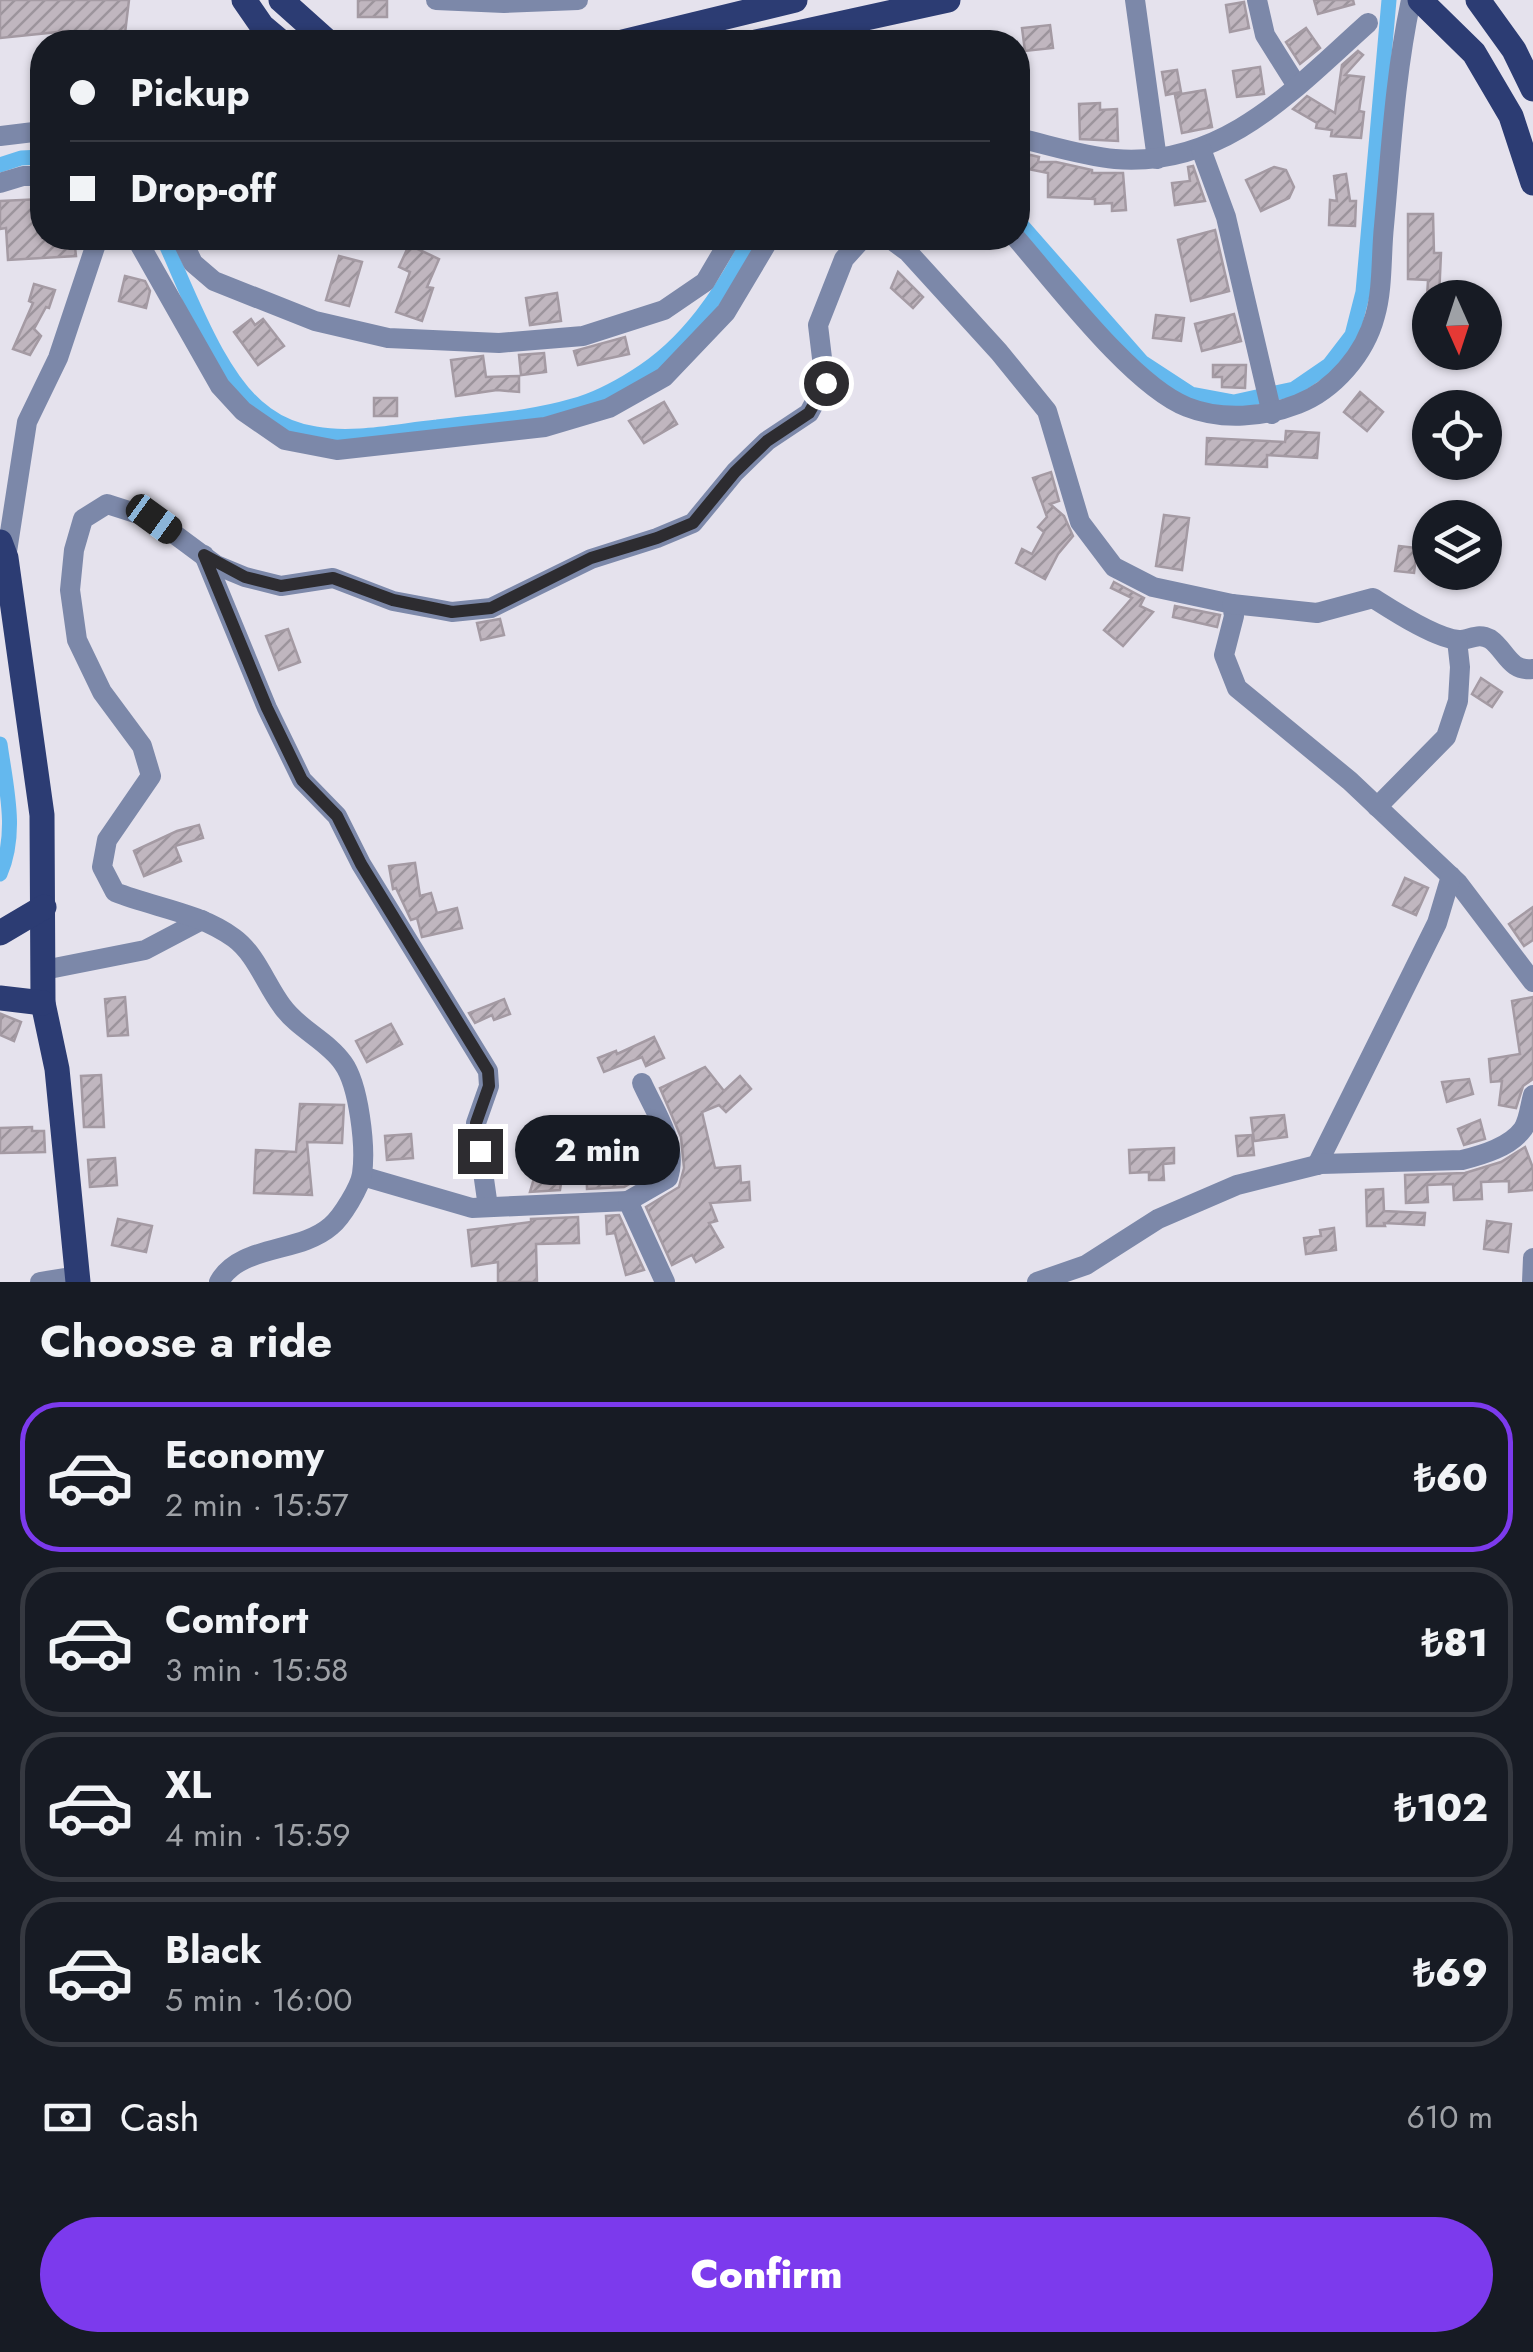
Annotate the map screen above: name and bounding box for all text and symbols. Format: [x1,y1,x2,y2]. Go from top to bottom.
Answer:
text: Pickup [130,65,250,120]
text: Drop-off [130,161,276,216]
north arrow [1412,280,1502,370]
map controls [1412,280,1502,590]
route start [804,361,849,406]
button: locate [1412,390,1502,480]
car [121,489,187,549]
button: layers [1412,500,1502,590]
callout: 2 min [515,1116,680,1186]
text: 2 min [555,1127,640,1173]
route end [458,1129,503,1174]
text: Choose a ride [40,1309,332,1374]
text: Economy [165,1427,324,1482]
icon: car [45,1432,135,1522]
text: ₺60 [1414,1450,1488,1505]
text: 2 min · 15:57 [165,1482,349,1528]
text: Comfort [165,1592,308,1647]
icon: car [45,1597,135,1687]
text: ₺81 [1421,1615,1488,1670]
text: 3 min · 15:58 [165,1647,349,1693]
text: XL [165,1757,211,1812]
icon: car [45,1762,135,1852]
text: ₺102 [1394,1780,1488,1835]
text: 4 min · 15:59 [165,1812,351,1858]
text: Black [165,1922,262,1977]
icon: car [45,1927,135,2017]
text: ₺69 [1413,1945,1488,2000]
text: 5 min · 16:00 [165,1977,352,2023]
icon: cash [40,2090,95,2145]
text: Cash [120,2090,200,2145]
text: 610 m [1406,2094,1493,2140]
button: Confirm [40,2217,1493,2332]

